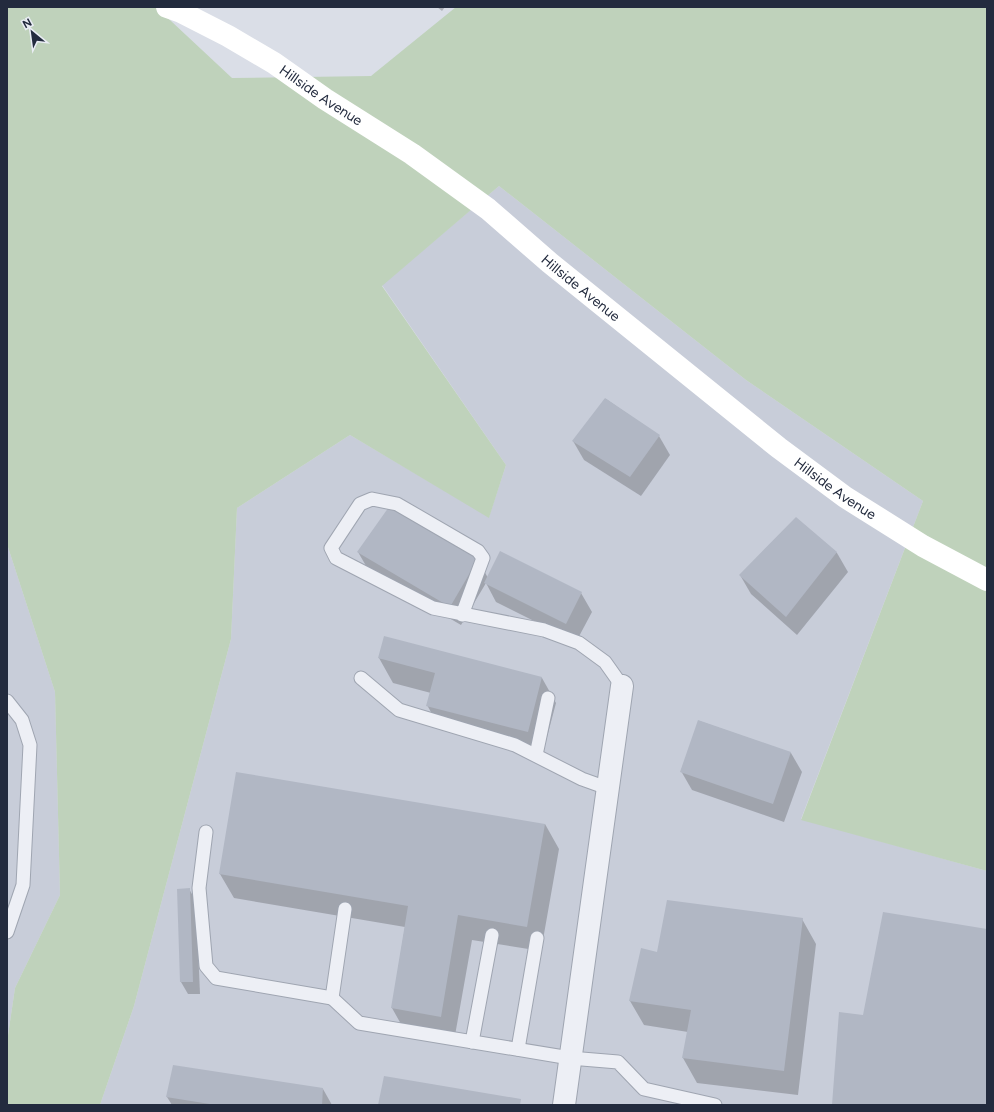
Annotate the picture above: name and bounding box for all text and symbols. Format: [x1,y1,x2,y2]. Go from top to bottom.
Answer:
north arrow [12,12,52,52]
text: N [21,16,34,31]
street label: Hillside Avenue [276,61,366,129]
street label: Hillside Avenue [538,251,624,325]
street label: Hillside Avenue [791,454,880,523]

